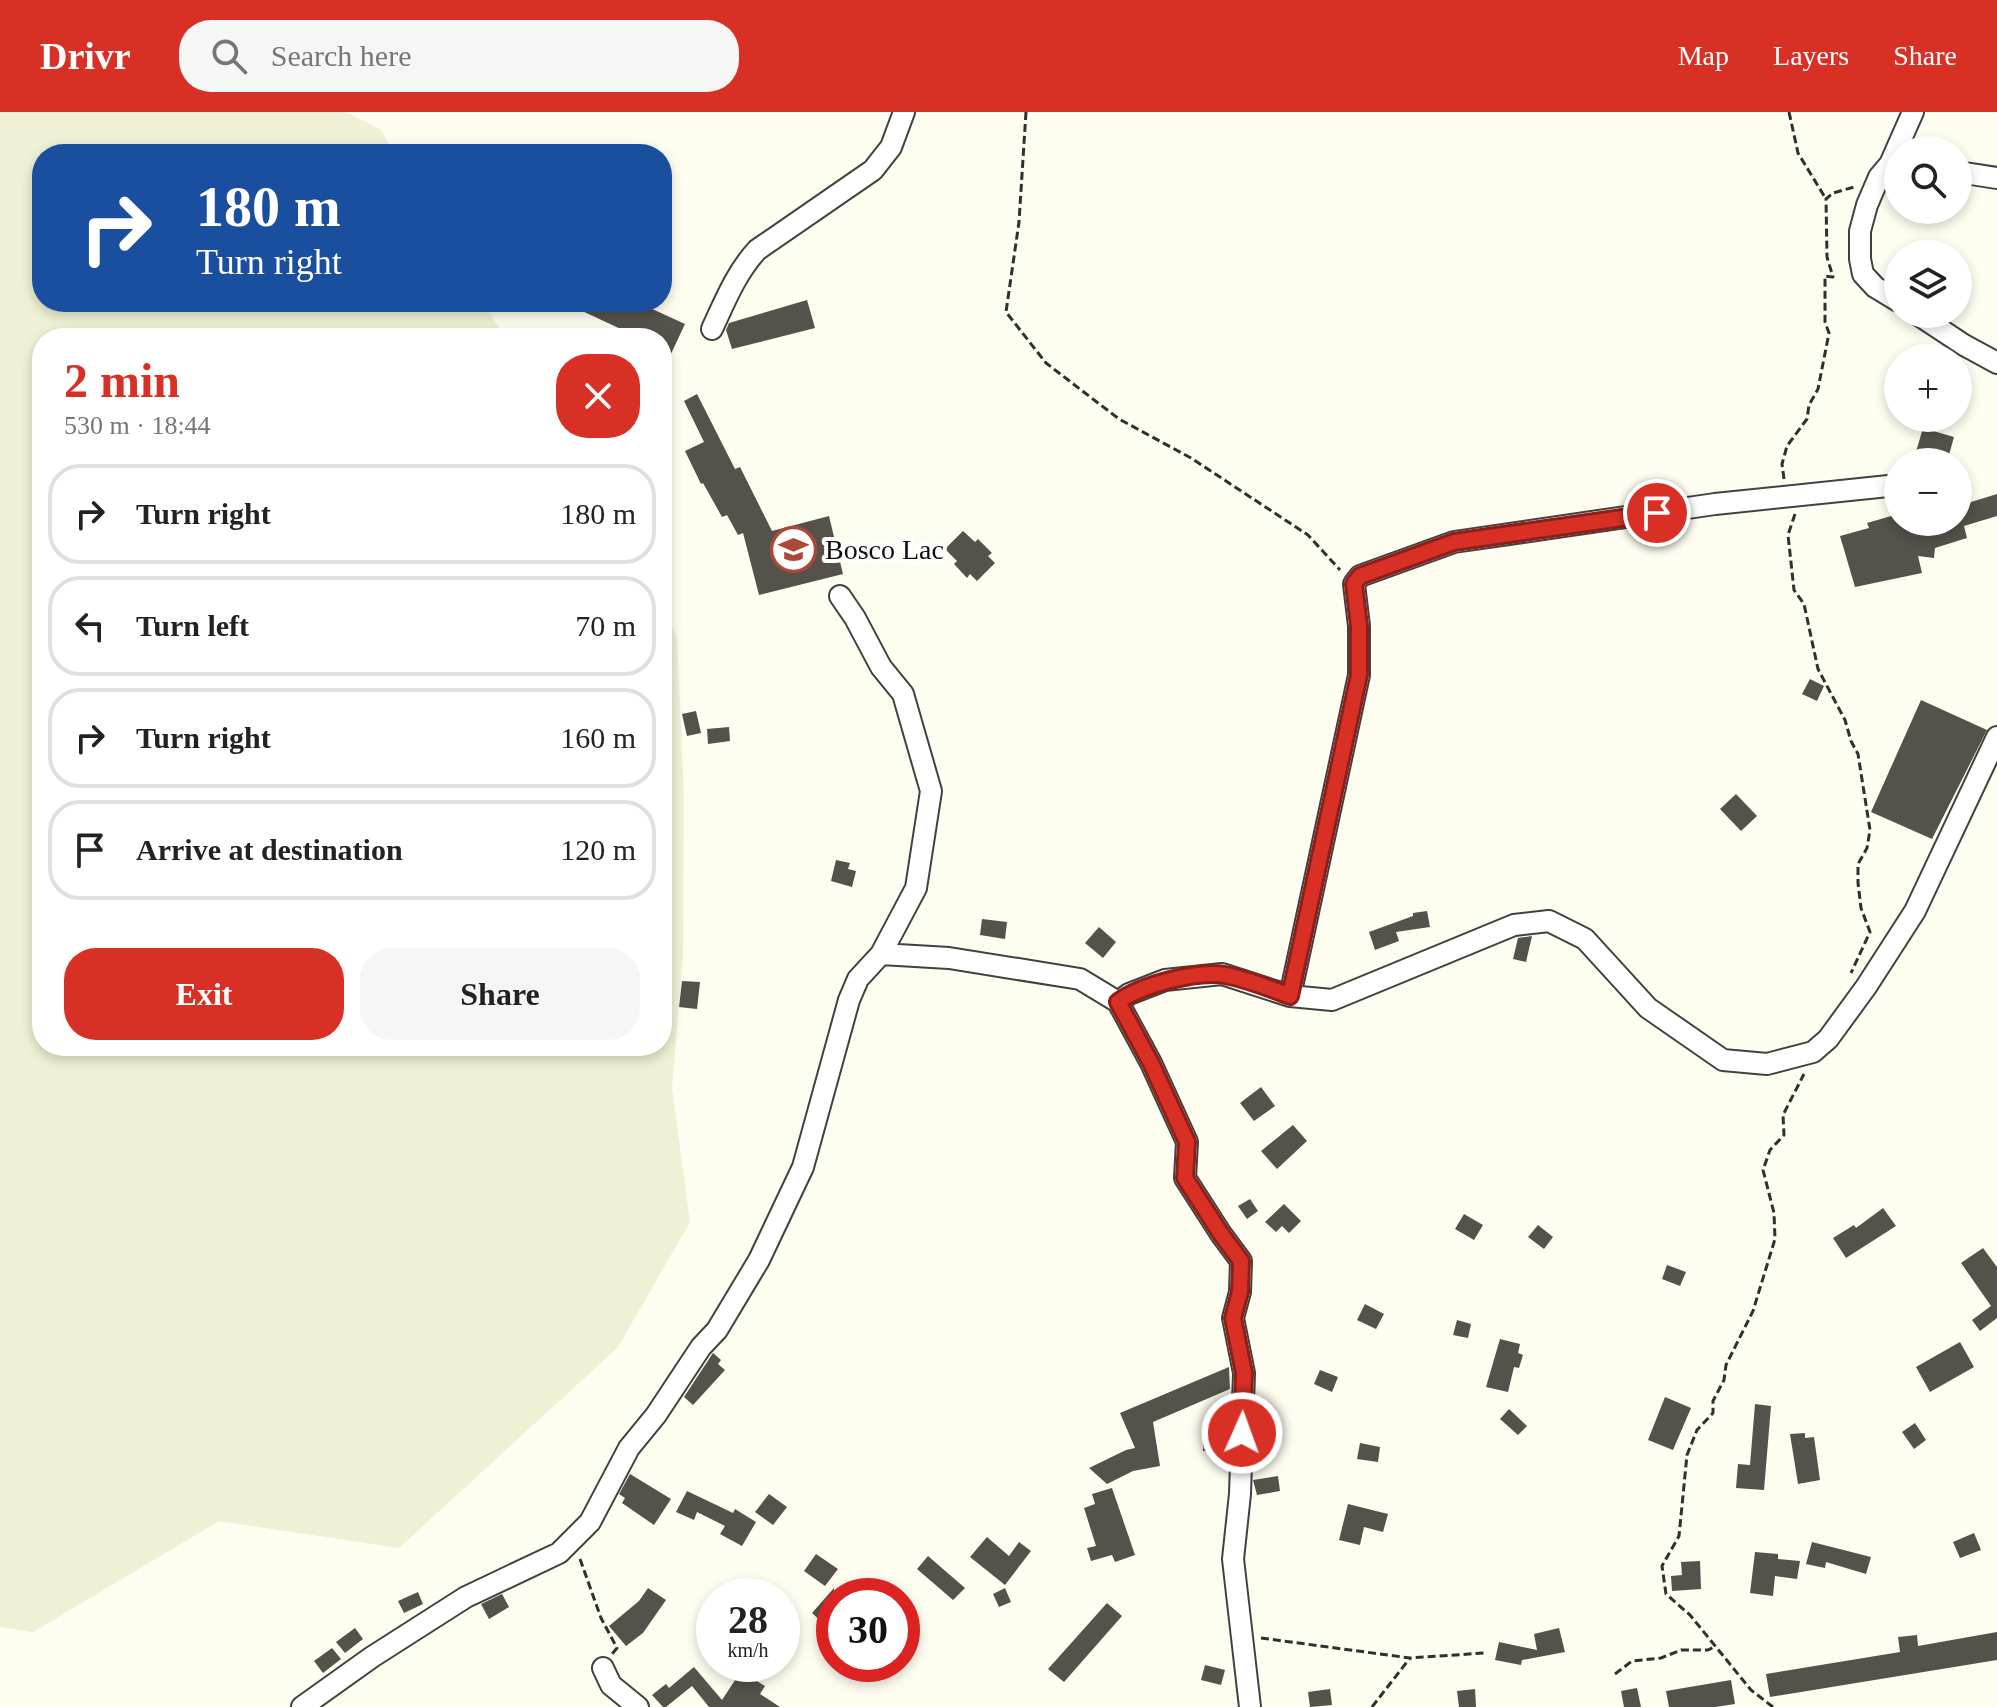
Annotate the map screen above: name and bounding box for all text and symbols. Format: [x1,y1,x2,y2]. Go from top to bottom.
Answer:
search box [179,20,739,92]
icon: search [207,34,251,78]
text: Drivr [40,35,131,77]
text: Search here [271,39,411,72]
text: Map [1678,40,1729,71]
text: Layers [1773,40,1849,71]
text: Share [1893,40,1957,71]
map controls [1884,136,1972,536]
button: search [1884,136,1972,224]
icon: right [64,176,168,280]
text: 180 m [196,176,341,238]
button: layers [1884,240,1972,328]
text: Turn right [196,242,342,282]
button: + [1884,344,1972,432]
text: 2 min [64,354,180,407]
button: close [556,354,640,438]
text: 530 m · 18:44 [64,411,211,440]
button: − [1884,448,1972,536]
pin [1623,479,1691,547]
icon: arrive [1635,491,1679,535]
icon: right [68,492,112,536]
text: Turn right [136,497,271,530]
text: 180 m [560,497,636,530]
school or university icon: Bosco Lac [770,525,818,573]
place label: Bosco Lac [825,534,944,565]
icon: left [68,604,112,648]
text: Turn left [136,609,249,642]
text: 70 m [575,609,636,642]
icon: right [68,716,112,760]
text: Turn right [136,721,271,754]
text: 160 m [560,721,636,754]
icon: arrive [68,828,112,872]
text: Arrive at destination [136,833,403,866]
text: 120 m [560,833,636,866]
button: Exit [64,948,344,1040]
button: Share [360,948,640,1040]
position arrow [1200,1391,1284,1475]
speed limit sign: 30 [816,1578,920,1682]
text: 28 [728,1597,768,1642]
text: km/h [727,1639,769,1661]

